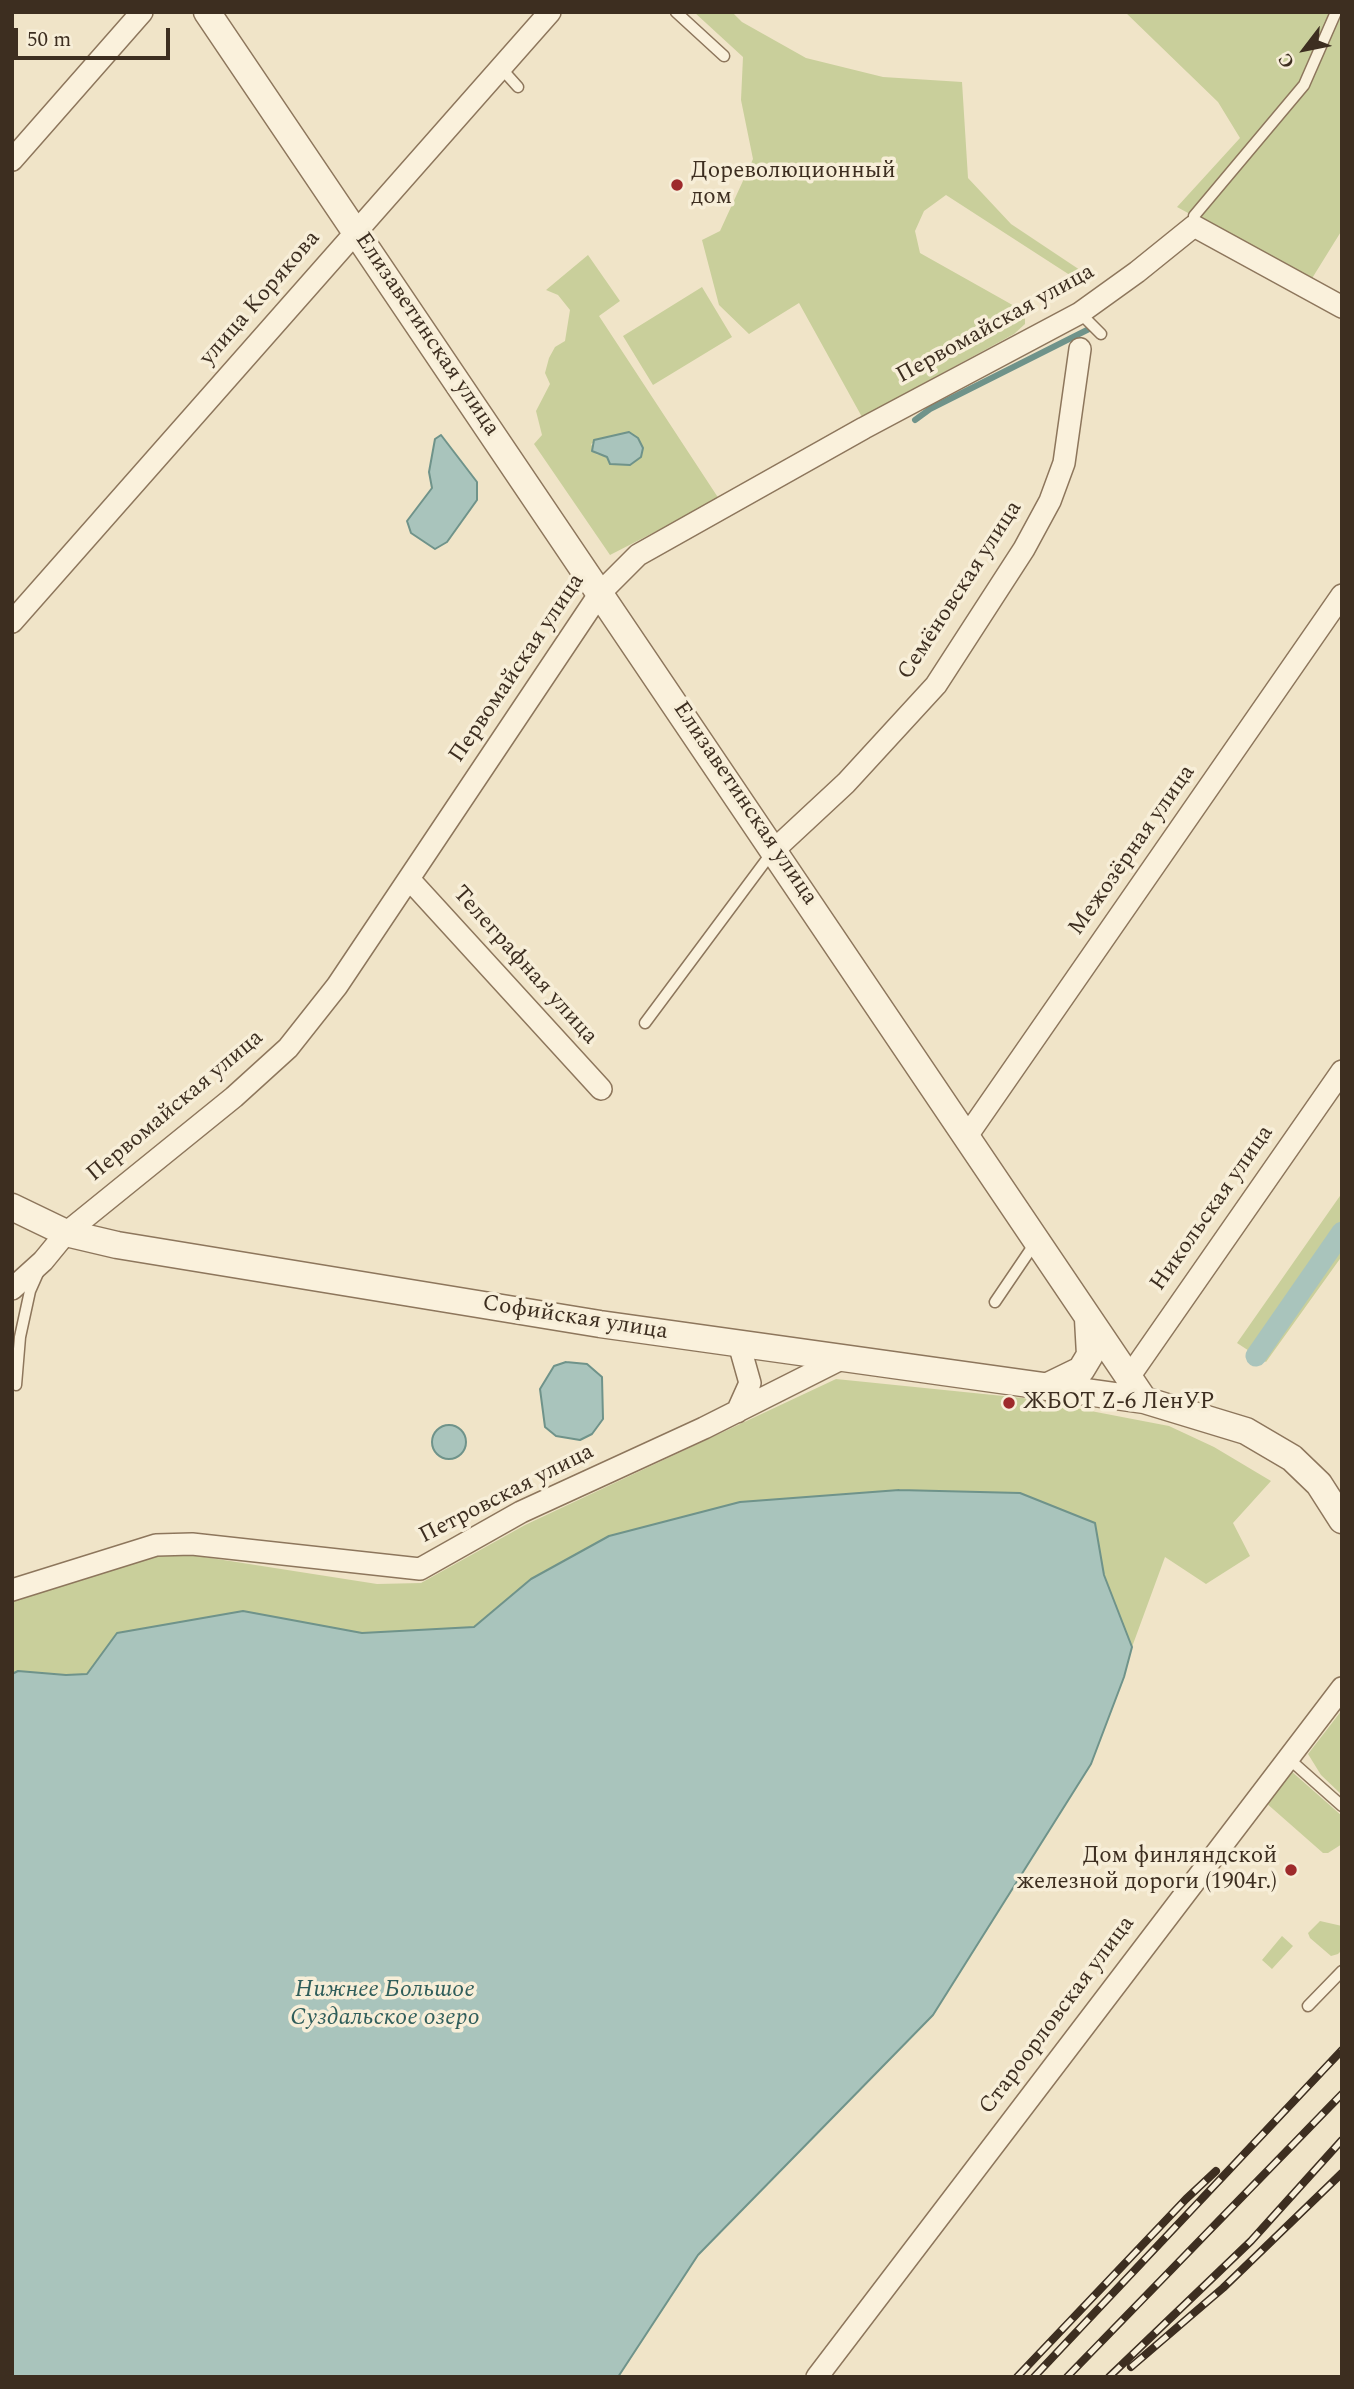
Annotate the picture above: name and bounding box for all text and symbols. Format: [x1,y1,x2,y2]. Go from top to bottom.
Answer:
scale bar [18,14,173,58]
north arrow [1270,14,1340,84]
text: 50 m [27,24,71,56]
text: С [1271,47,1303,74]
place label: Дореволюционный дом [691,158,896,212]
marker: Дореволюционный дом [669,177,685,193]
street label: улица Корякова [195,226,327,372]
street label: Елизаветинская улица [348,228,504,442]
street label: Первомайская улица [892,259,1100,391]
street label: Семёновская улица [893,496,1029,686]
street label: Первомайская улица [444,569,592,769]
street label: Елизаветинская улица [666,697,822,911]
street label: Межозёрная улица [1064,760,1202,942]
street label: Телеграфная улица [445,881,603,1051]
street label: Первомайская улица [82,1025,270,1189]
street label: Никольская улица [1146,1121,1280,1297]
street label: Софийская улица [480,1291,670,1347]
place label: ЖБОТ Z-6 ЛенУР [1023,1389,1214,1417]
marker: ЖБОТ Z-6 ЛенУР [1001,1395,1017,1411]
street label: Петровская улица [415,1439,599,1551]
place label: Дом финляндской железной дороги (1904г.) [1017,1843,1277,1897]
marker: Дом финляндской железной дороги (1904г.) [1283,1862,1299,1878]
street label: Староорловская улица [974,1911,1142,2121]
water label: Нижнее Большое Суздальское озеро [290,1977,480,2033]

